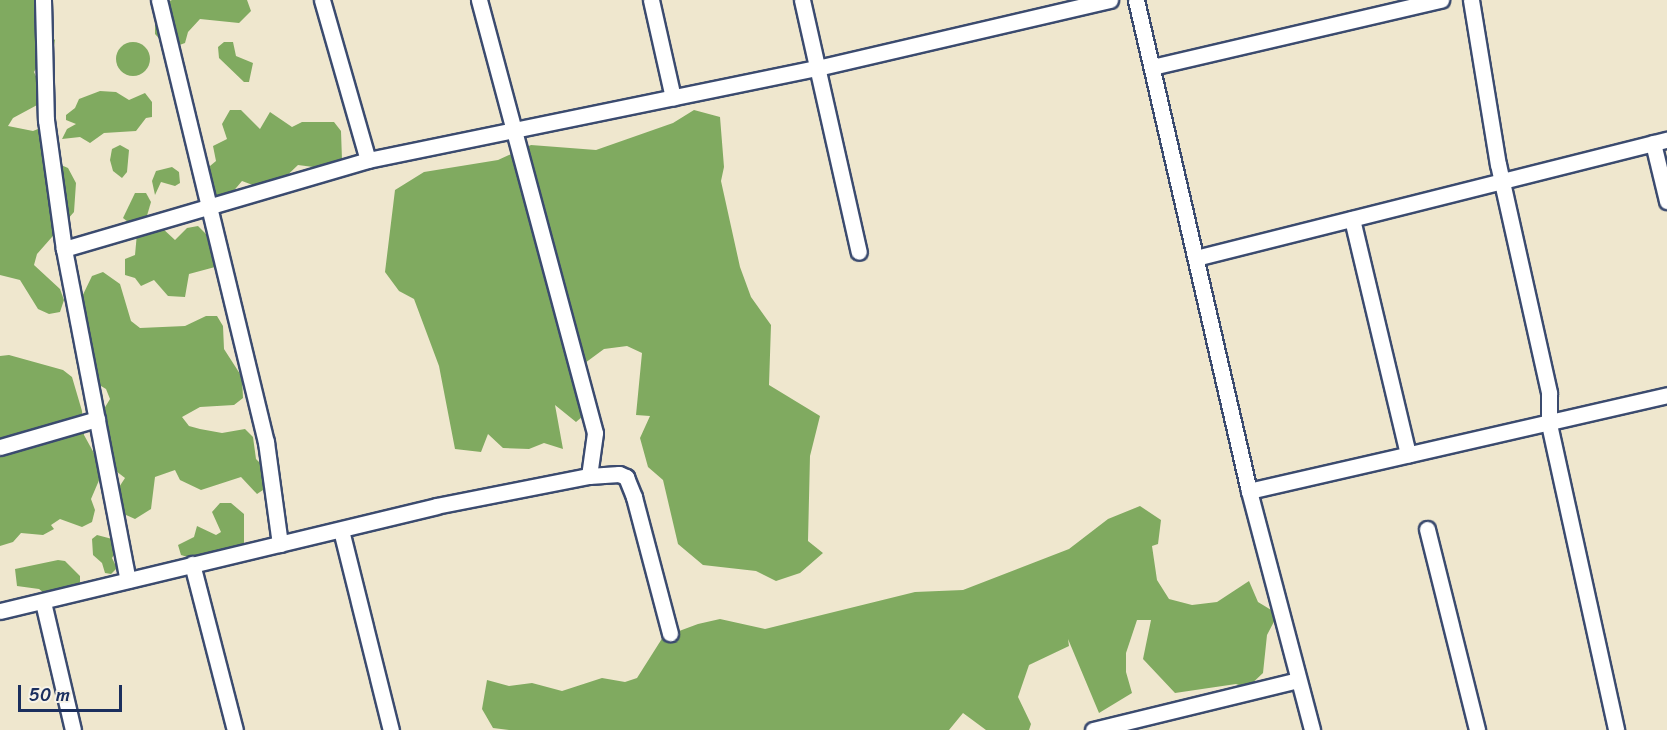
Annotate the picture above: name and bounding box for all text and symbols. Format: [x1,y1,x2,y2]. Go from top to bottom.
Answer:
scale bar [21,673,124,711]
text: 50 m [29,679,70,711]

